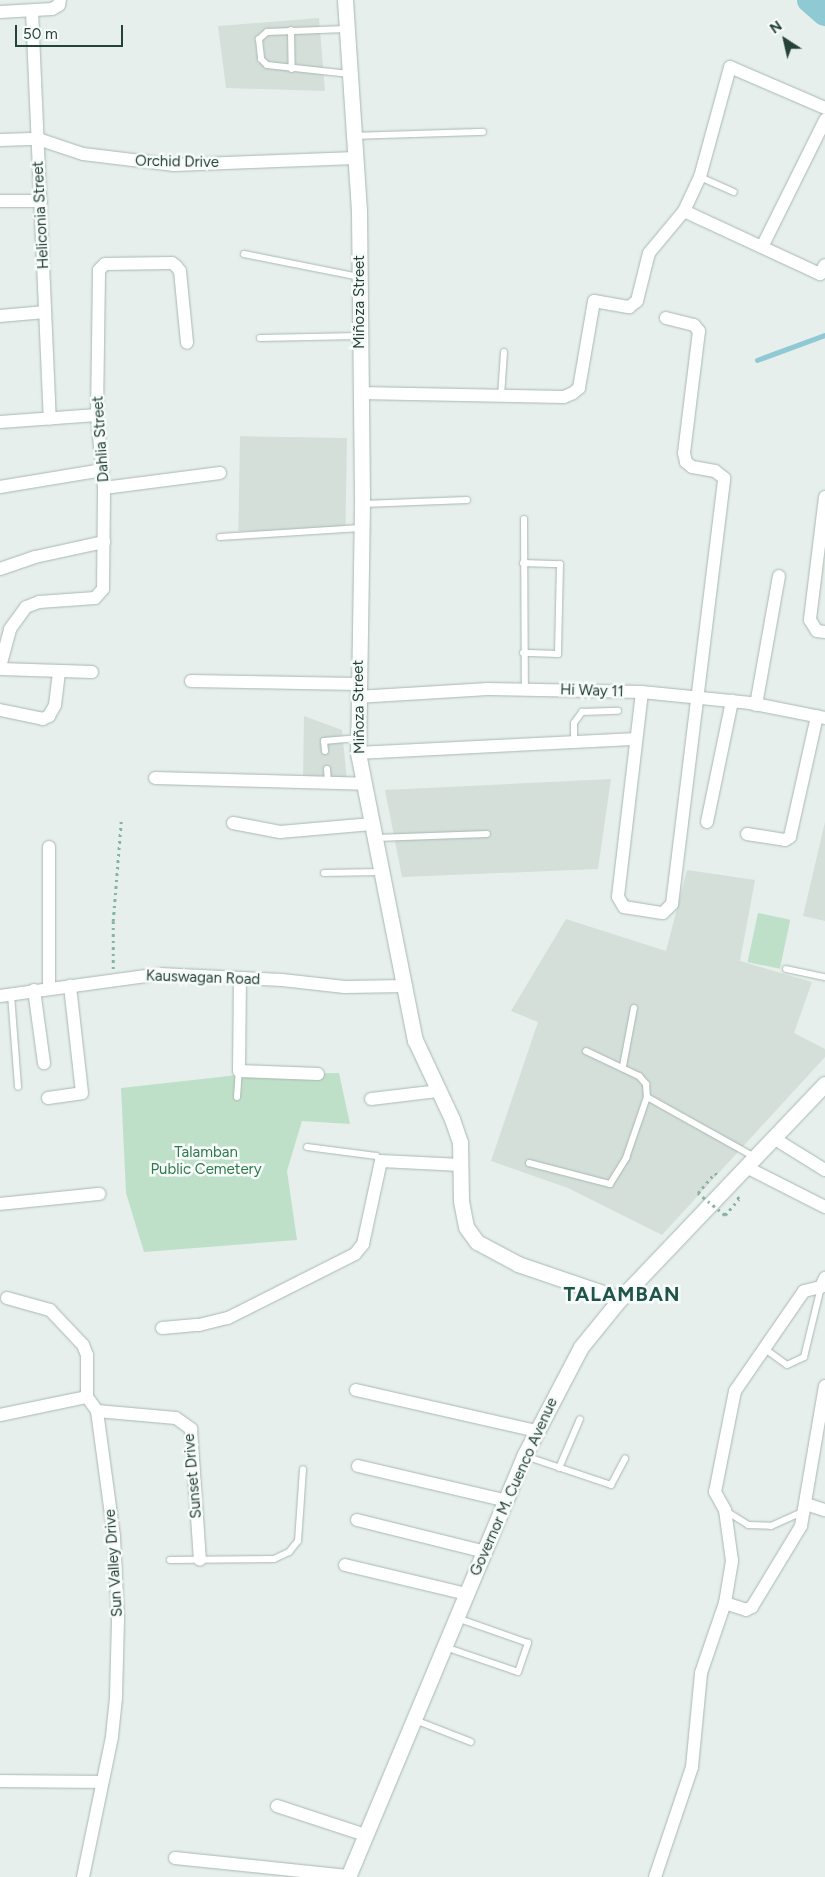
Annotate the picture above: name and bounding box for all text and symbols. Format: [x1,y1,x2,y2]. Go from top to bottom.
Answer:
scale bar [18,15,125,47]
north arrow [760,15,810,65]
text: N [767,17,785,37]
text: 50 m [23,25,58,43]
street label: Orchid Drive [135,152,219,172]
street label: Heliconia Street [29,160,53,270]
street label: Miñoza Street [351,255,369,349]
street label: Dahlia Street [89,395,113,483]
street label: Miñoza Street [349,660,369,754]
street label: Hi Way 11 [560,681,624,701]
street label: Kauswagan Road [146,967,260,989]
park label: Talamban Public Cemetery [150,1143,262,1178]
district label: TALAMBAN [563,1282,681,1306]
street label: Governor M. Cuenco Avenue [467,1395,561,1579]
street label: Sunset Drive [180,1433,206,1519]
street label: Sun Valley Drive [101,1509,127,1617]

